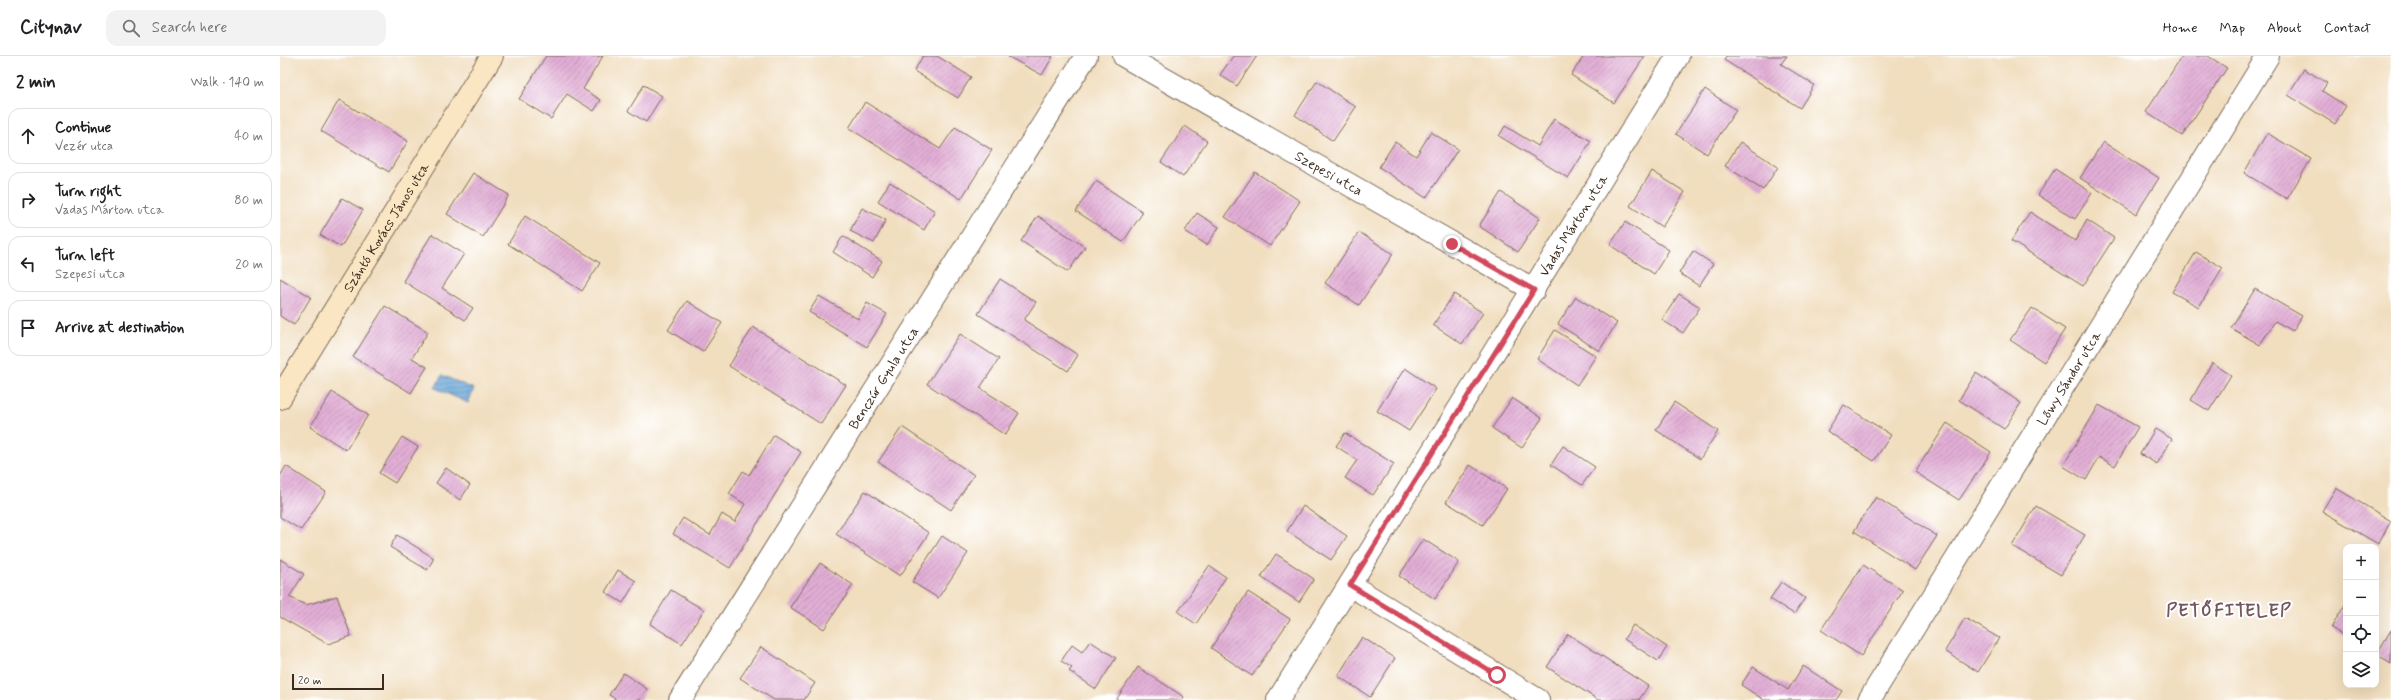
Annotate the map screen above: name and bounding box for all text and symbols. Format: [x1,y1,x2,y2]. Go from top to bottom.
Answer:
search box [106,10,386,46]
text: Citynav [20,15,82,40]
icon: search [120,17,142,39]
text: Search here [152,18,227,38]
text: Home [2163,19,2197,37]
text: Map [2219,19,2245,37]
text: About [2267,19,2302,37]
text: Contact [2324,19,2371,37]
text: 2 min [16,71,56,93]
text: Walk · 140 m [191,74,264,91]
text: Continue [55,118,111,138]
icon: ahead [17,125,39,147]
text: 40 m [234,128,263,145]
text: Vezér utca [55,138,113,155]
street label: Szepesi utca [1291,147,1366,200]
street label: Szántó Kovács János utca [340,159,434,296]
street label: Vadas Márton utca [1535,171,1613,280]
text: Turn right [55,182,122,202]
icon: right [17,189,39,211]
text: 80 m [234,192,263,209]
text: Vadas Márton utca [55,202,164,219]
route end [1443,235,1461,253]
text: Turn left [55,246,115,266]
icon: left [17,253,39,275]
text: 20 m [235,256,263,273]
text: Szepesi utca [55,266,125,283]
icon: arrive [17,317,39,339]
text: Arrive at destination [55,318,184,338]
street label: Benczúr Gyula utca [845,323,923,433]
street label: Lőwy Sándor utca [2033,327,2106,429]
map controls [2343,544,2379,688]
button: + [2343,544,2379,580]
button: − [2343,580,2379,616]
district label: PETŐFITELEP [2166,599,2292,623]
button: locate [2343,616,2379,652]
button: layers [2343,652,2379,688]
route start [1488,666,1506,684]
scale bar [292,672,384,691]
text: 20 m [298,674,321,688]

